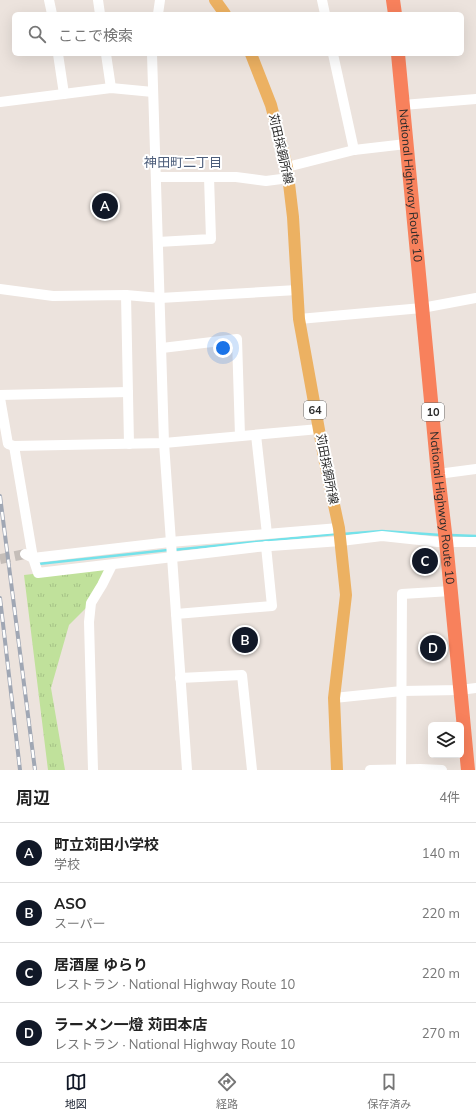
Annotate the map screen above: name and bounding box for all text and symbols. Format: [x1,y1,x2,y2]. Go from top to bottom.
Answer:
search box [12,12,464,56]
icon: search [26,23,48,45]
text: ここで検索 [58,26,133,45]
street label: National Highway Route 10 [396,108,426,263]
street label: 苅田採銅所線 [266,112,297,186]
district label: 神田町二丁目 [144,154,222,170]
pin: A [92,191,118,221]
your location [213,338,233,358]
road number: 64 [304,401,326,419]
road number: 10 [422,403,444,421]
street label: National Highway Route 10 [427,431,458,585]
street label: 苅田採銅所線 [313,432,342,506]
pin: C [412,546,438,576]
pin: B [232,625,258,655]
pin: D [420,633,446,663]
map controls [428,722,464,758]
button: layers [428,722,464,758]
text: 周辺 [16,787,50,808]
text: 4件 [439,789,460,805]
text: 町立苅田小学校 [54,835,159,854]
text: A [24,845,34,861]
text: 140 m [422,845,460,861]
text: 学校 [54,856,80,872]
text: ASO [54,894,87,913]
text: B [25,905,33,921]
text: 220 m [422,905,460,921]
text: スーパー [54,915,106,931]
text: 居酒屋 ゆらり [54,955,148,974]
text: C [25,965,33,981]
text: 220 m [422,965,460,981]
text: レストラン · National Highway Route 10 [54,976,295,992]
text: ラーメン一燈 苅田本店 [54,1015,208,1034]
text: D [24,1025,34,1041]
text: 270 m [422,1025,460,1041]
text: レストラン · National Highway Route 10 [54,1036,295,1052]
tab: 地図 [65,1071,87,1111]
tab: 経路 [216,1071,238,1111]
tab: 保存済み [367,1071,411,1111]

